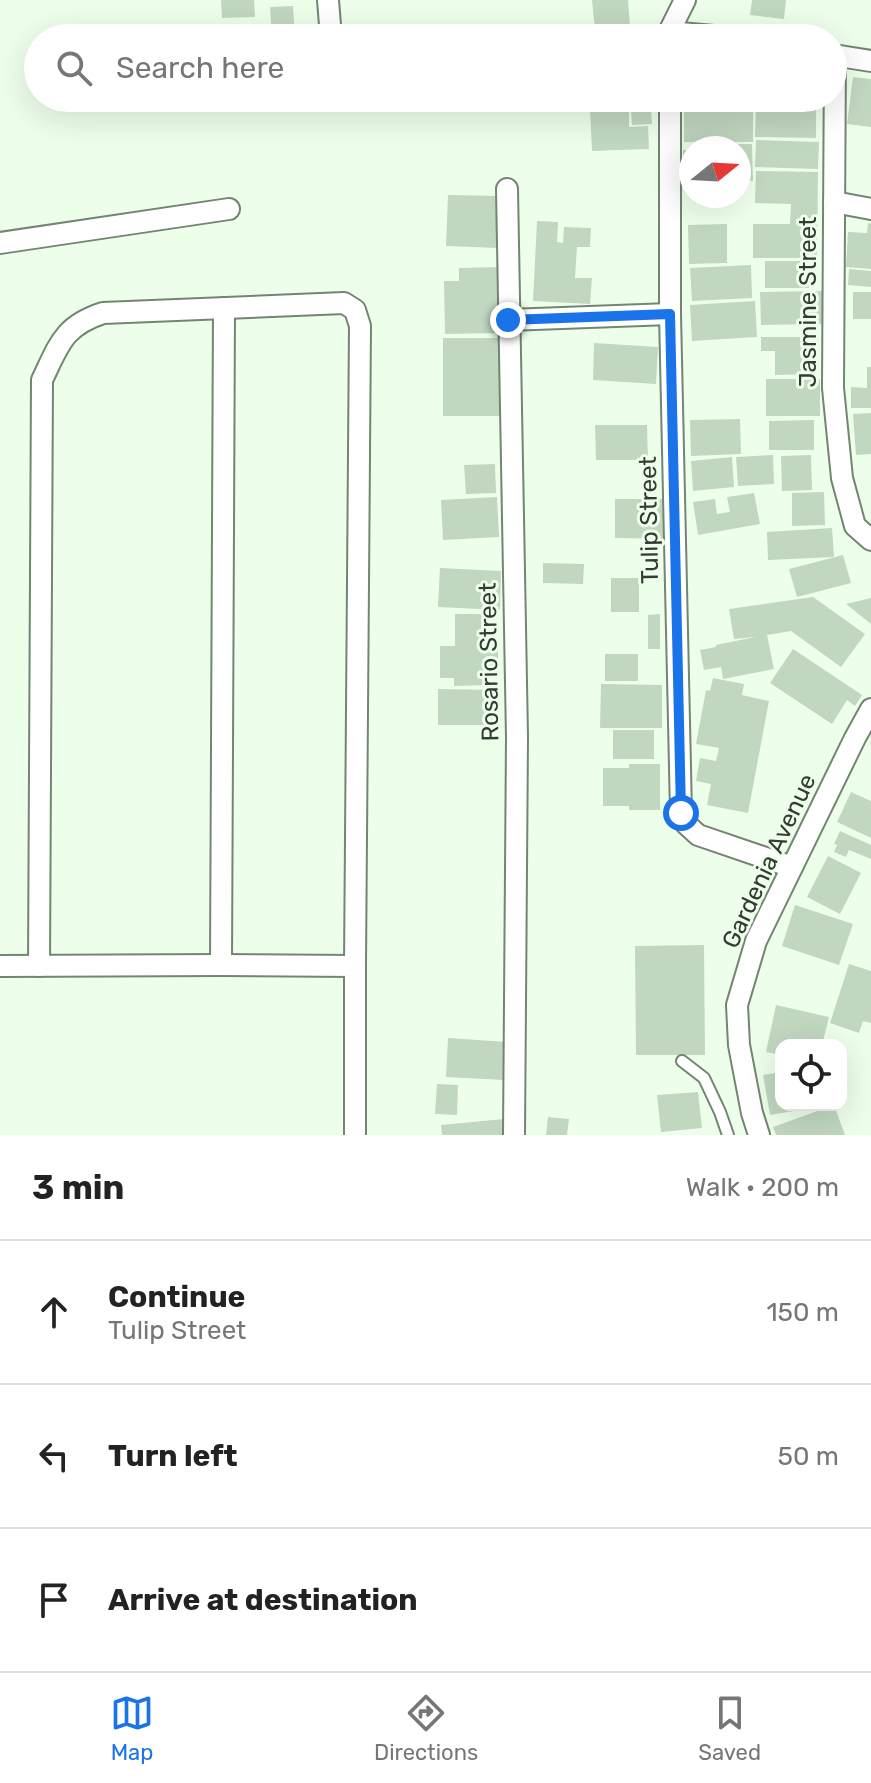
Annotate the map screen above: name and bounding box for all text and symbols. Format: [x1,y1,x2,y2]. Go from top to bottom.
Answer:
search box [24,24,847,112]
icon: search [52,46,96,90]
text: Search here [116,50,284,86]
north arrow [679,136,751,208]
street label: Jasmine Street [794,217,822,388]
route end [490,302,526,338]
street label: Tulip Street [634,456,664,584]
street label: Rosario Street [474,582,504,742]
street label: Gardenia Avenue [716,769,822,953]
route start [663,795,699,831]
map controls [775,1039,847,1111]
button: locate [775,1039,847,1111]
text: 3 min [32,1167,124,1208]
text: Walk · 200 m [686,1172,839,1203]
text: Continue [108,1279,245,1315]
icon: ahead [32,1290,76,1334]
text: 150 m [766,1297,839,1328]
text: Tulip Street [108,1315,246,1346]
icon: left [32,1434,76,1478]
text: Turn left [108,1438,238,1474]
text: 50 m [778,1441,839,1472]
icon: arrive [32,1578,76,1622]
text: Arrive at destination [108,1582,418,1618]
tab: Map [110,1691,154,1766]
tab: Directions [374,1691,478,1766]
tab: Saved [698,1691,761,1766]

